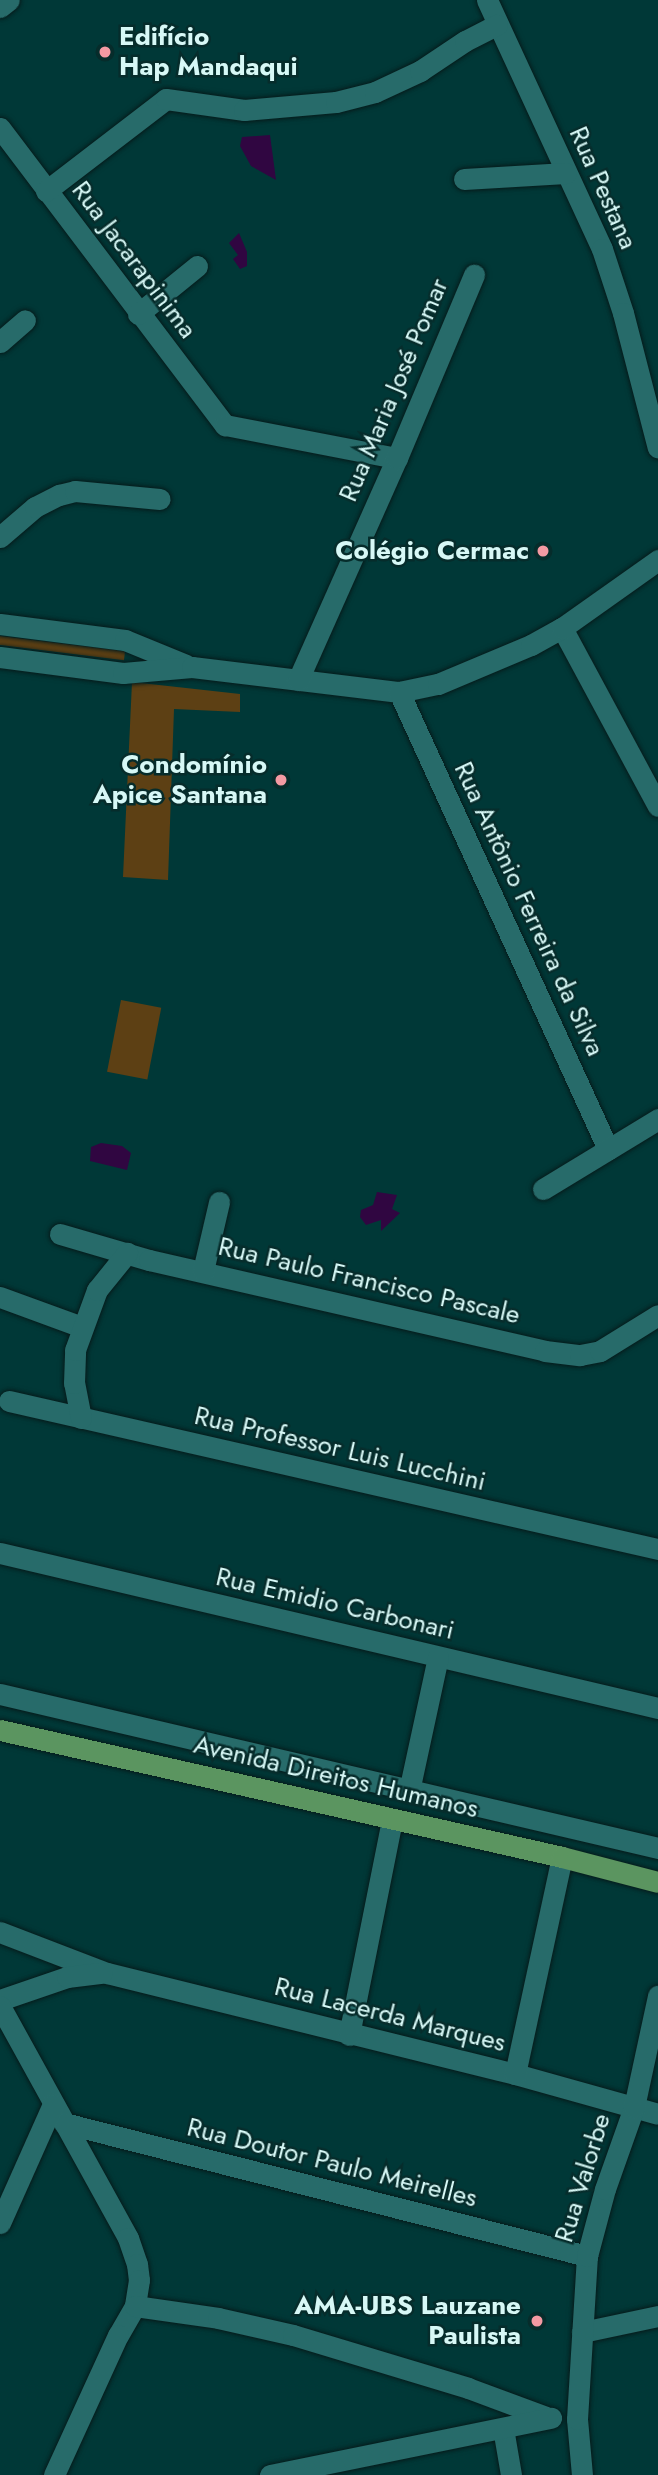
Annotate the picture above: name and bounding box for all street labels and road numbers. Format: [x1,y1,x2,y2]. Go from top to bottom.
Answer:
street label: Rua Pestana [562,122,644,254]
street label: Rua Jacarapinima [65,175,203,345]
street label: Rua Maria José Pomar [333,274,455,506]
street label: Rua Antônio Ferreira da Silva [447,757,611,1061]
street label: Rua Paulo Francisco Pascale [215,1231,523,1331]
street label: Rua Professor Luis Lucchini [191,1400,489,1498]
street label: Rua Emidio Carbonari [213,1561,457,1647]
street label: Avenida Direitos Humanos [191,1729,481,1825]
street label: Rua Lacerda Marques [271,1971,509,2059]
street label: Rua Valorbe [549,2110,617,2246]
street label: Rua Doutor Paulo Meirelles [184,2112,480,2214]

